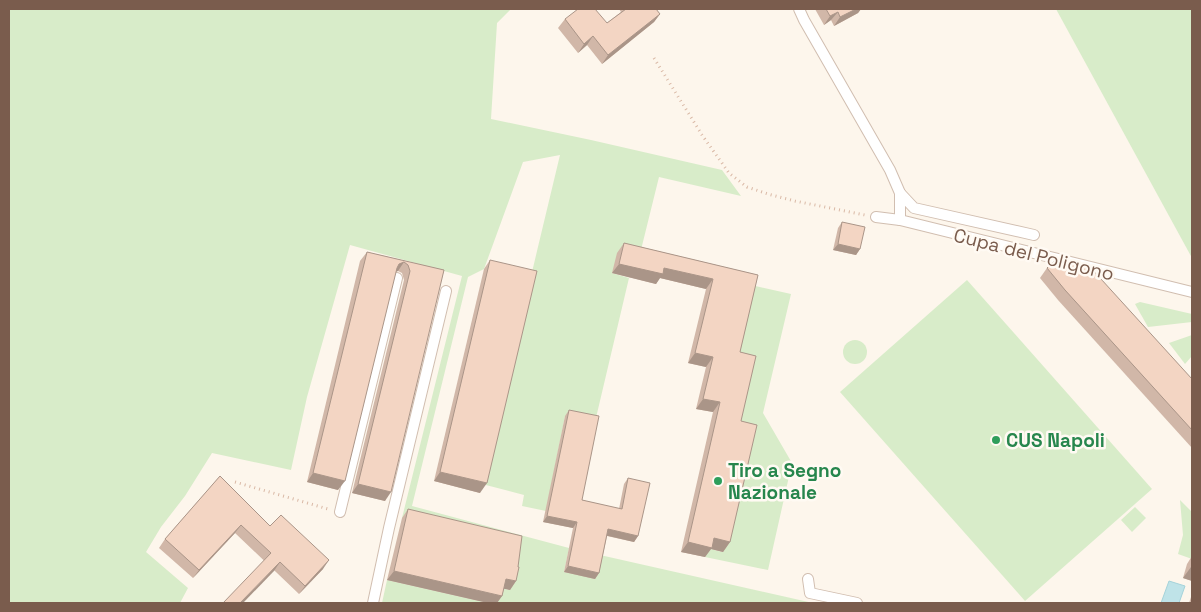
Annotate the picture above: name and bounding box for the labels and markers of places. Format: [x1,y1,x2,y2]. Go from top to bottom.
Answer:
place label: CUS Napoli [1006,428,1105,453]
marker: CUS Napoli [990,434,1002,446]
place label: Tiro a Segno Nazionale [728,458,841,505]
marker: Tiro a Segno Nazionale [712,475,724,487]

